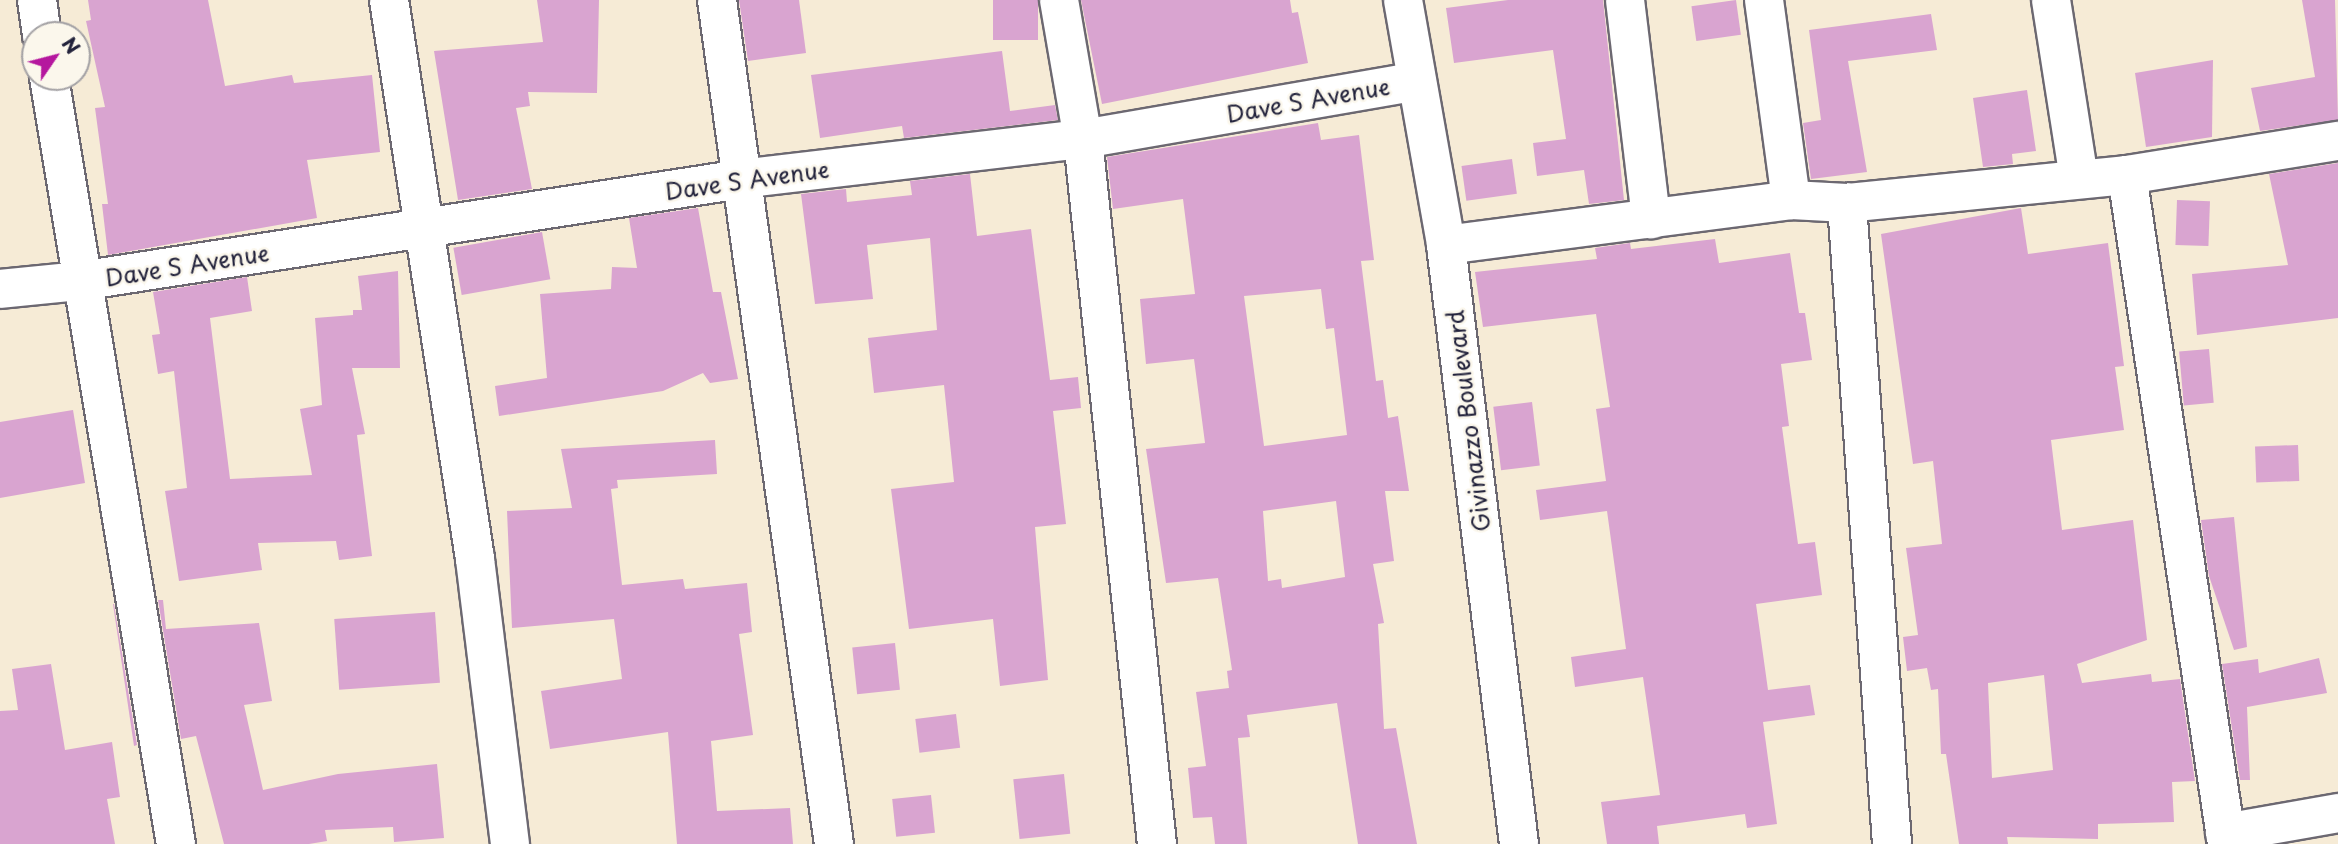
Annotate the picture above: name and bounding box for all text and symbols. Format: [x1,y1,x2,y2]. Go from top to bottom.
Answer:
north arrow [21,21,91,91]
text: N [56,31,87,59]
street label: Dave S Avenue [1225,72,1391,128]
street label: Dave S Avenue [664,155,830,205]
street label: Dave S Avenue [104,239,270,291]
street label: Givinazzo Boulevard [1441,308,1495,534]

